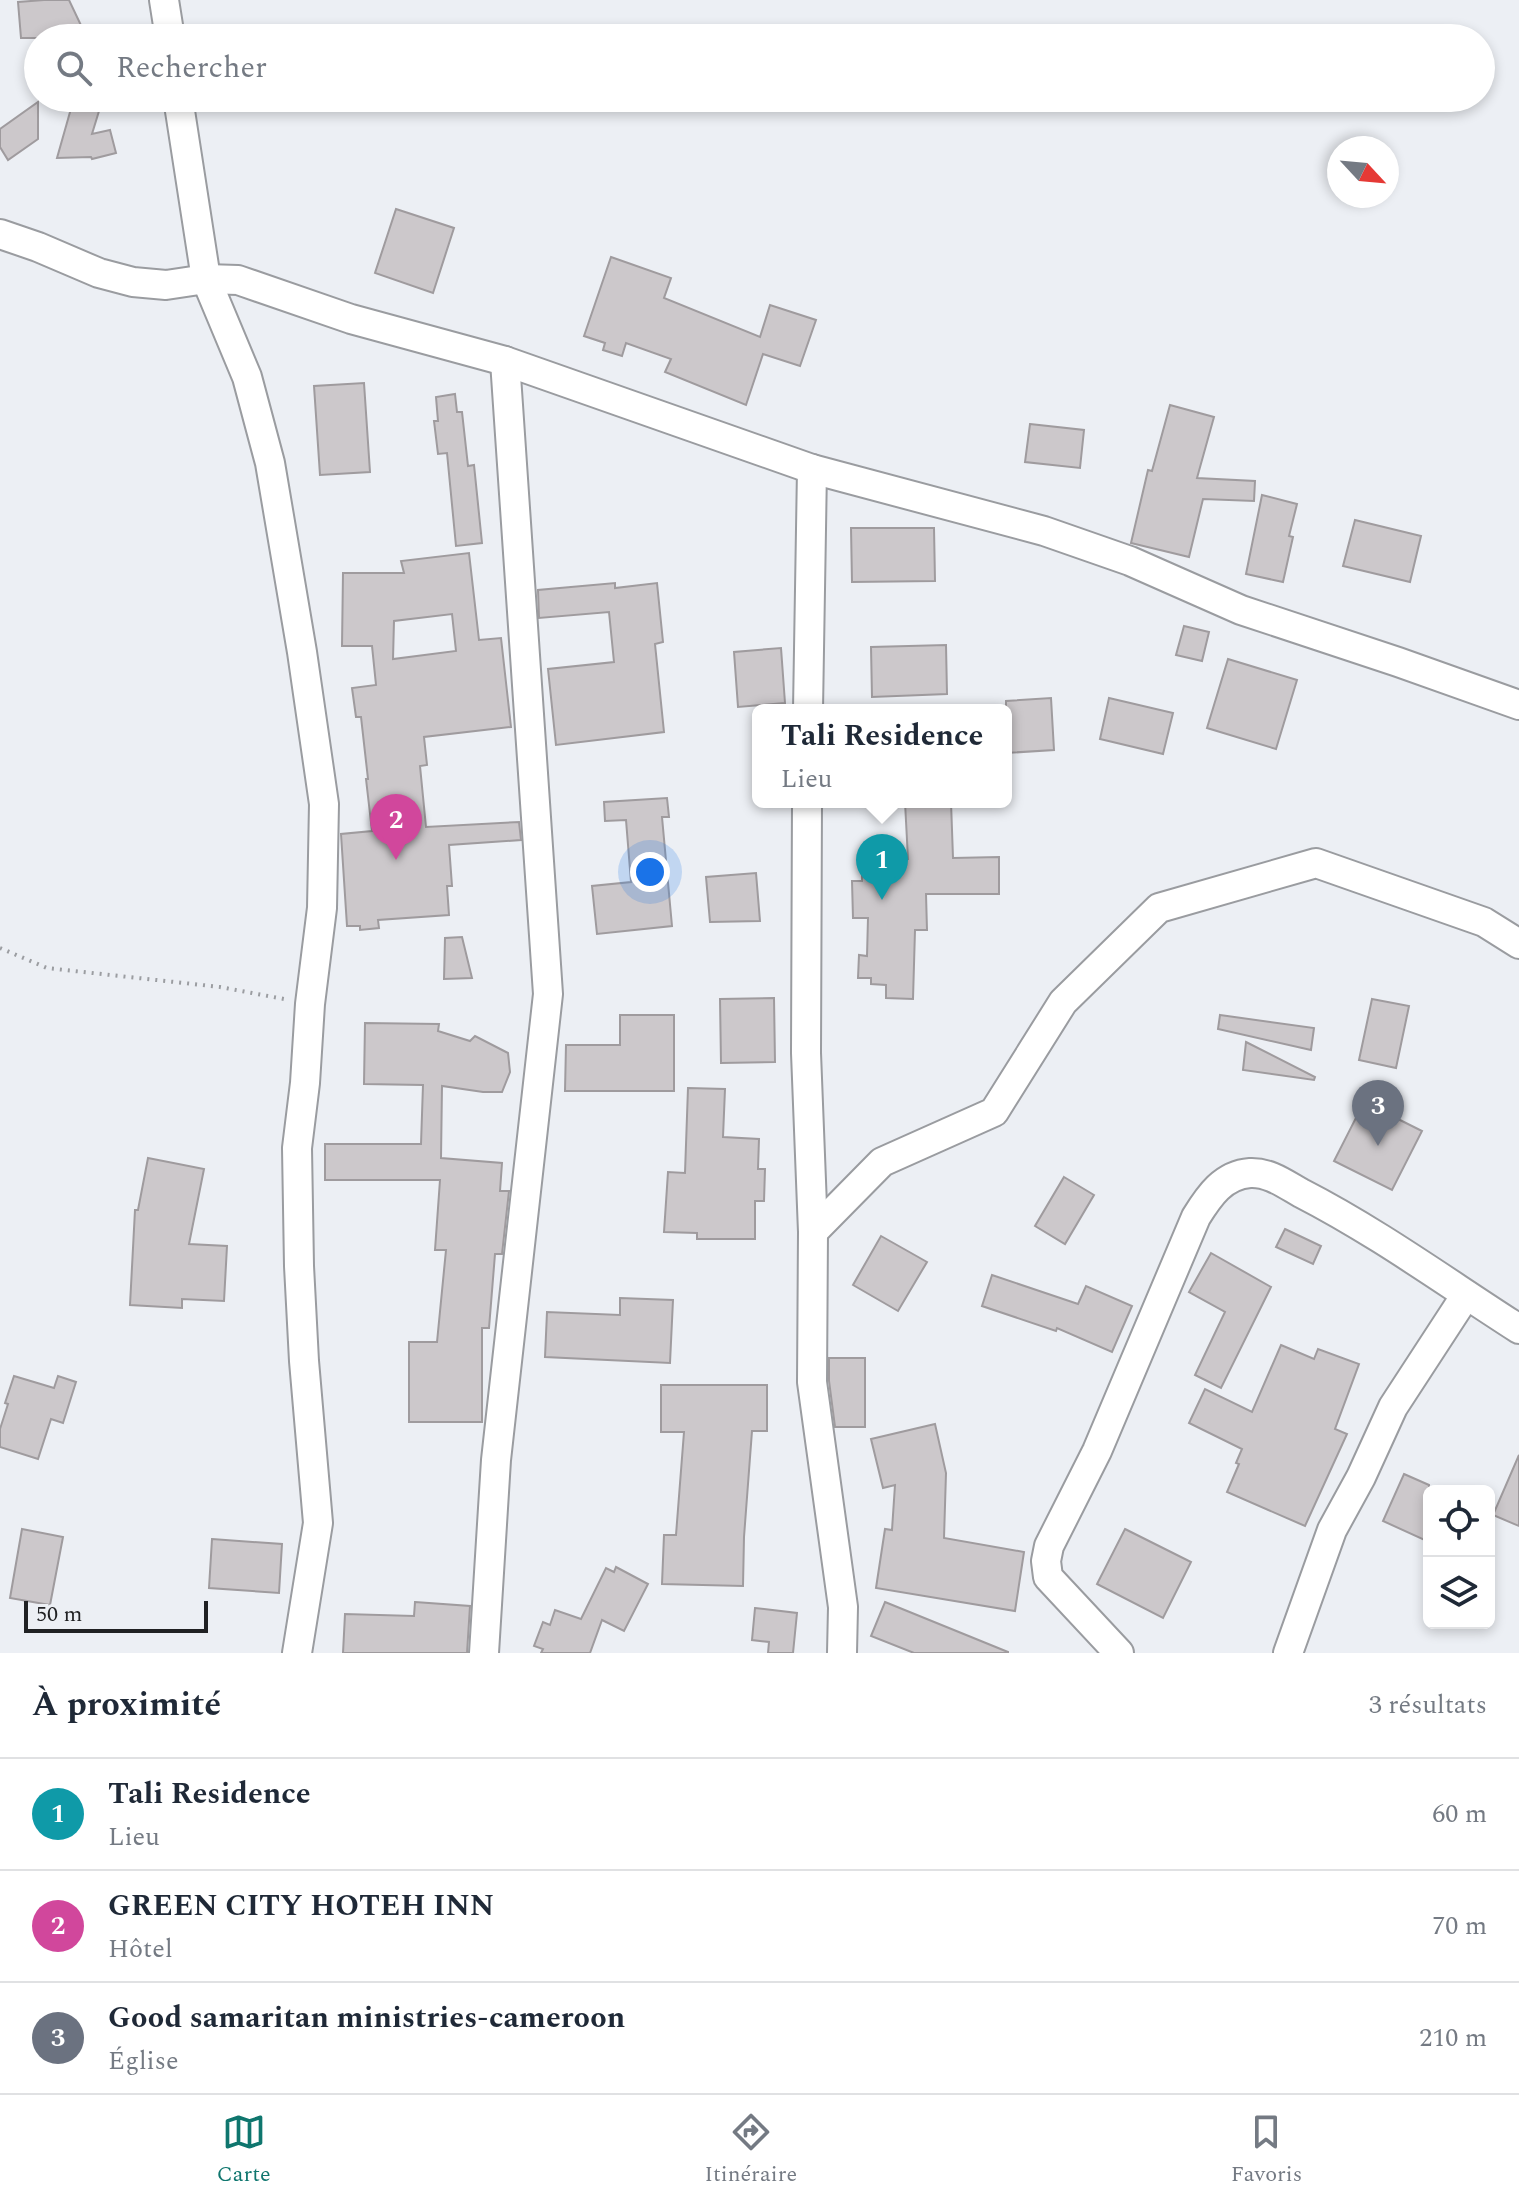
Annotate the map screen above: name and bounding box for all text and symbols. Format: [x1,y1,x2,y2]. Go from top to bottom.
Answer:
search box [24,24,1495,112]
text: Rechercher [116,45,267,91]
icon: search [52,46,96,90]
north arrow [1327,136,1399,208]
popup [752,704,1012,808]
text: Tali Residence [781,713,983,759]
text: Lieu [781,759,832,799]
pin: 2 [370,794,422,860]
pin: 1 [856,834,908,900]
your location [630,852,670,892]
pin: 3 [1352,1080,1404,1146]
map controls [1423,1485,1495,1629]
button: locate [1423,1485,1495,1557]
button: layers [1423,1557,1495,1629]
scale bar [24,1597,208,1633]
text: 50 m [36,1598,82,1631]
text: À proximité [32,1679,221,1731]
text: 3 résultats [1369,1685,1487,1725]
text: Tali Residence [108,1771,311,1817]
text: 1 [51,1794,65,1834]
text: 60 m [1432,1794,1487,1834]
text: Lieu [108,1817,160,1857]
text: GREEN CITY HOTEH INN [108,1883,494,1929]
text: 2 [51,1906,65,1946]
text: 70 m [1432,1906,1487,1946]
text: Hôtel [108,1929,173,1969]
text: Good samaritan ministries-cameroon [108,1995,625,2041]
text: 3 [51,2018,65,2058]
text: 210 m [1419,2018,1487,2058]
text: Église [108,2041,179,2081]
tab: Carte [217,2110,271,2191]
tab: Itinéraire [704,2110,797,2191]
tab: Favoris [1231,2110,1302,2191]

